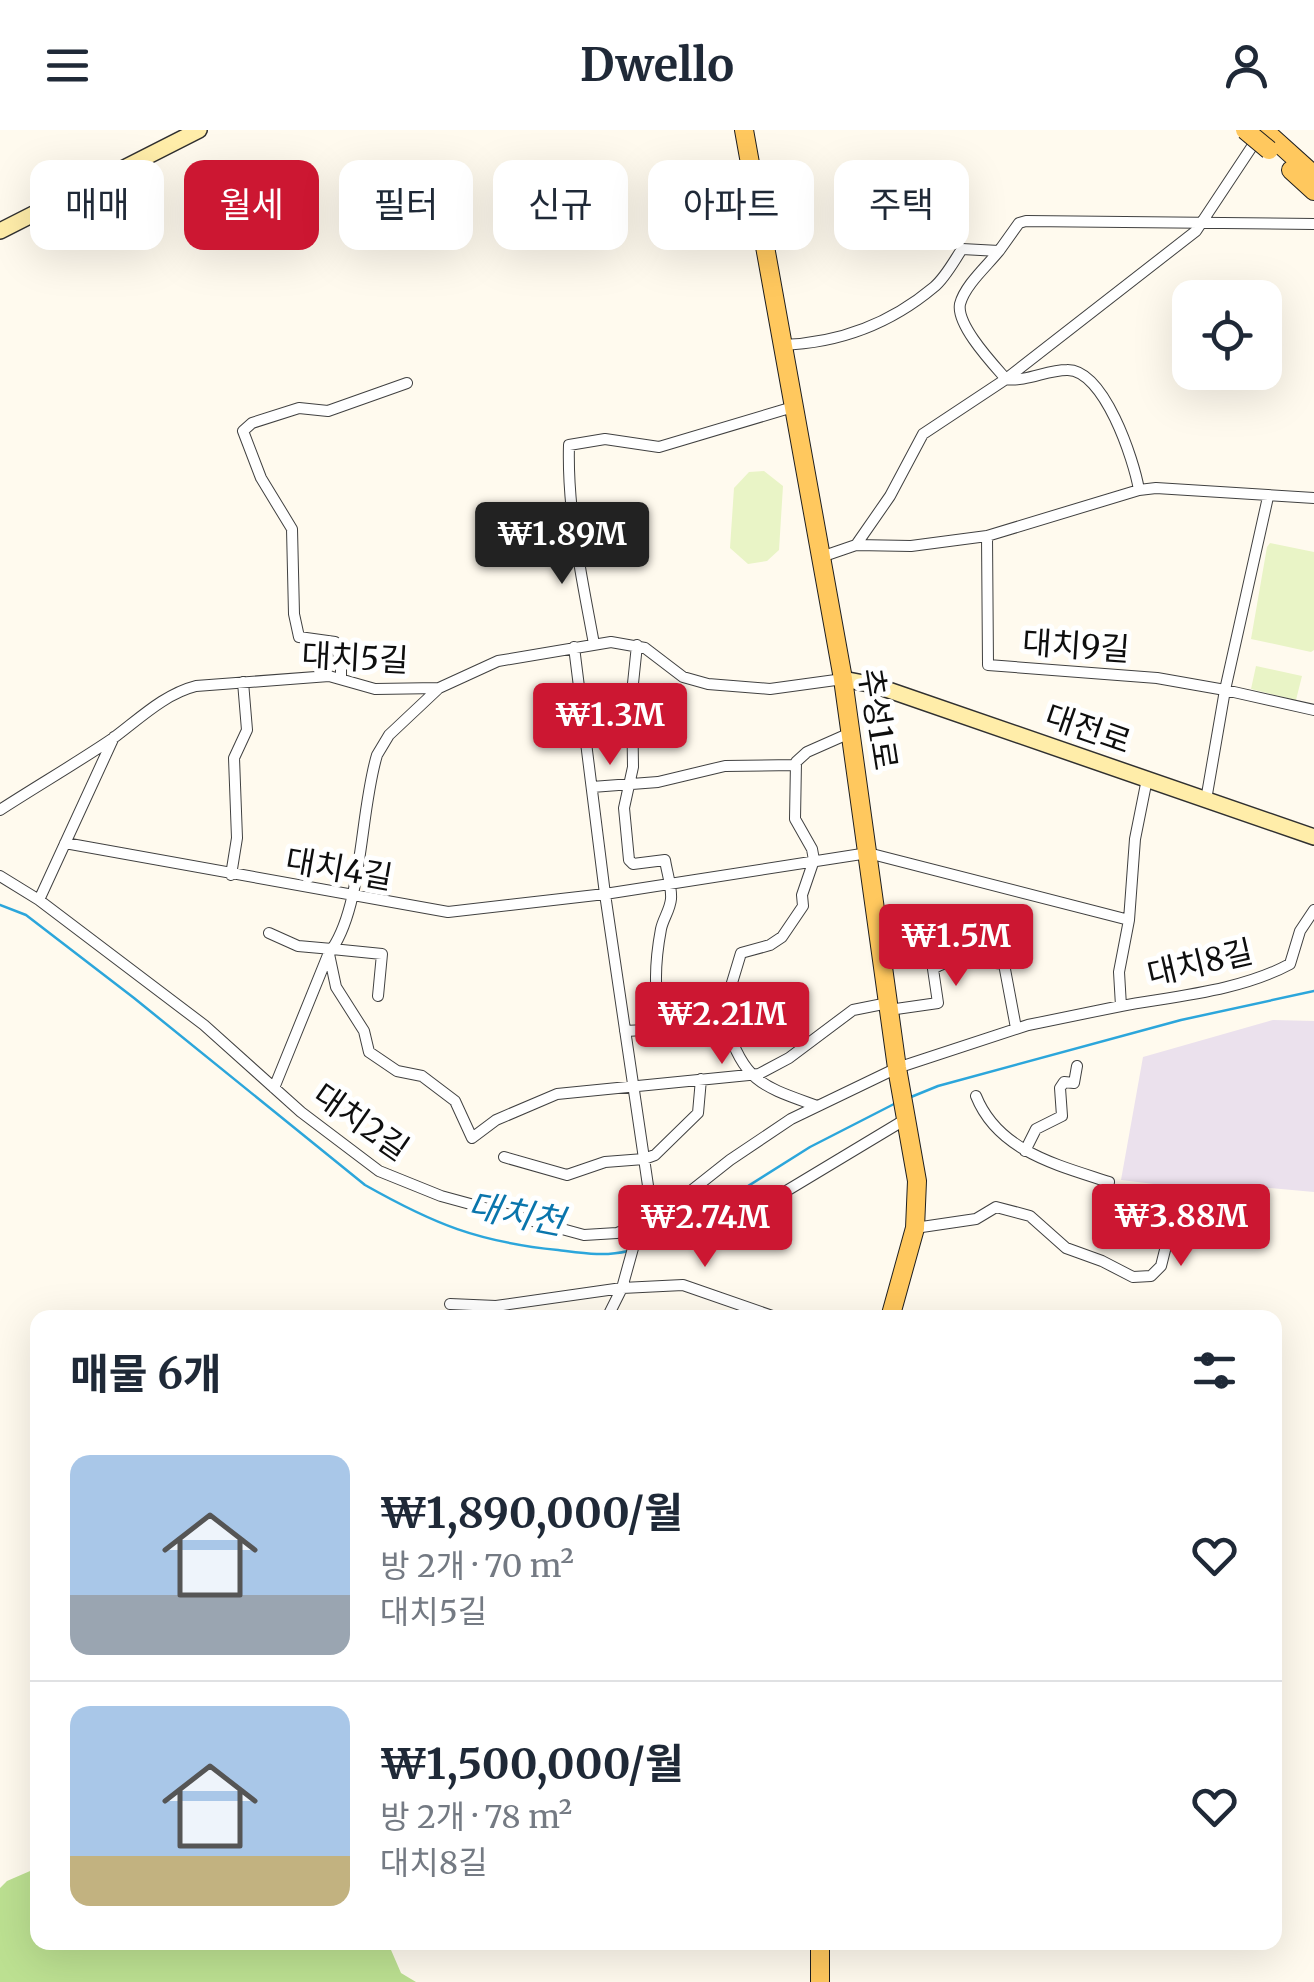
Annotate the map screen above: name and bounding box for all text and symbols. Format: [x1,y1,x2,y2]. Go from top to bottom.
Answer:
text: Dwello [580,37,734,93]
icon: menu [40,38,95,93]
icon: person [1219,38,1274,93]
chip: 매매 [30,160,164,250]
chip: 월세 [184,160,319,250]
chip: 필터 [339,160,473,250]
chip: 신규 [493,160,628,250]
chip: 아파트 [648,160,814,250]
chip: 주택 [834,160,969,250]
map controls [1172,280,1282,390]
button: locate [1172,280,1282,390]
pin: ₩1.89M [481,502,643,587]
text: ₩1.89M [497,514,627,554]
street label: 대치9길 [1021,622,1131,670]
street label: 대치5길 [301,635,409,681]
street label: 추성1로 [850,665,906,773]
pin: ₩1.3M [540,683,680,768]
text: ₩1.3M [555,695,665,735]
street label: 대전로 [1040,696,1136,762]
street label: 대치4길 [282,840,396,898]
pin: ₩1.5M [886,904,1026,989]
text: ₩1.5M [901,916,1011,956]
street label: 대치8길 [1143,931,1257,995]
pin: ₩2.21M [641,982,803,1067]
text: ₩2.21M [657,994,787,1034]
street label: 대치2길 [306,1075,416,1169]
water label: 대치천 [464,1183,571,1246]
pin: ₩3.88M [1100,1184,1262,1269]
pin: ₩2.74M [624,1185,786,1270]
text: ₩3.88M [1114,1196,1248,1236]
text: ₩2.74M [640,1197,770,1237]
icon: filters [1187,1343,1242,1398]
text: 매물 6개 [70,1348,222,1400]
text: ₩1,890,000/월 [380,1487,683,1539]
icon: home [150,1495,270,1615]
icon: heart [1187,1528,1242,1583]
text: 방 2개 · 70 m² [380,1546,574,1586]
text: 대치5길 [380,1592,487,1632]
text: ₩1,500,000/월 [380,1738,684,1790]
icon: home [150,1746,270,1866]
icon: heart [1187,1779,1242,1834]
text: 방 2개 · 78 m² [380,1797,572,1837]
text: 대치8길 [380,1843,487,1883]

